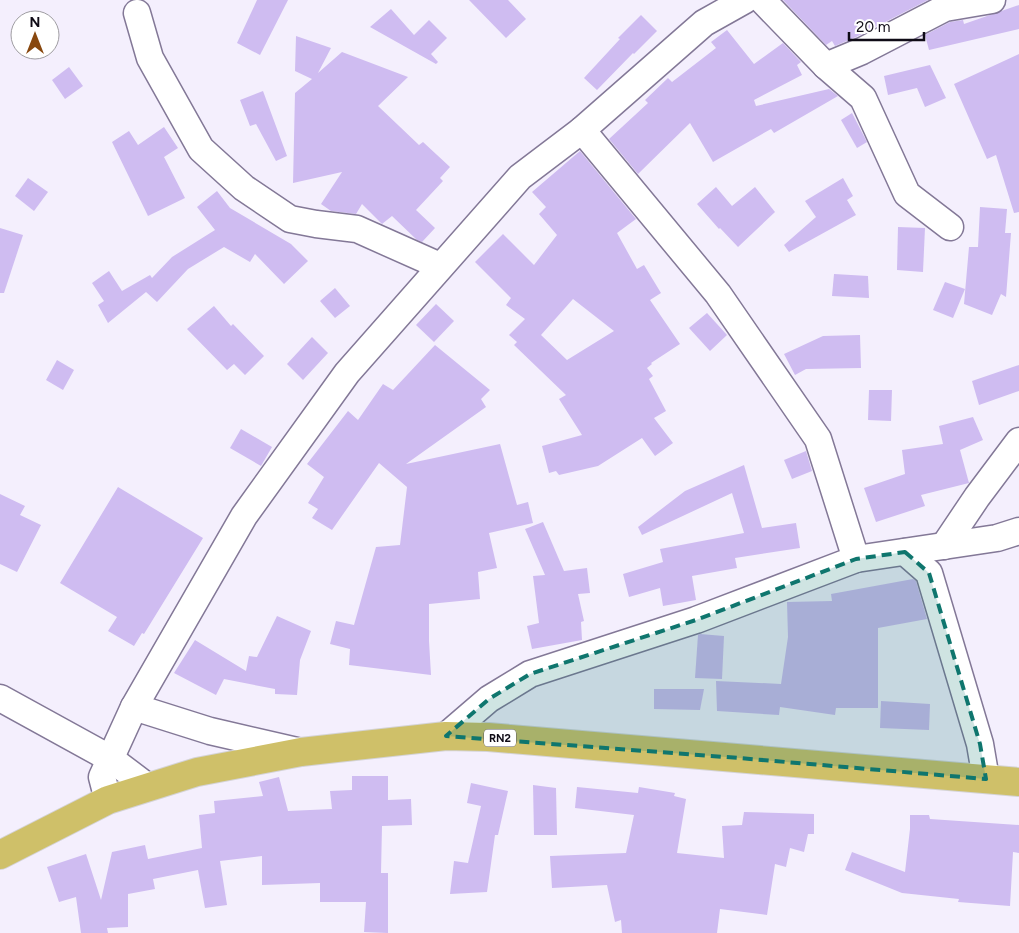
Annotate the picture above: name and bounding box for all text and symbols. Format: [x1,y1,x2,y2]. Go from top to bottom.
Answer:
north arrow [10,10,60,60]
scale bar [849,10,924,42]
text: N [30,14,40,31]
text: 20 m [856,18,890,36]
road number: RN2 [484,730,516,746]

